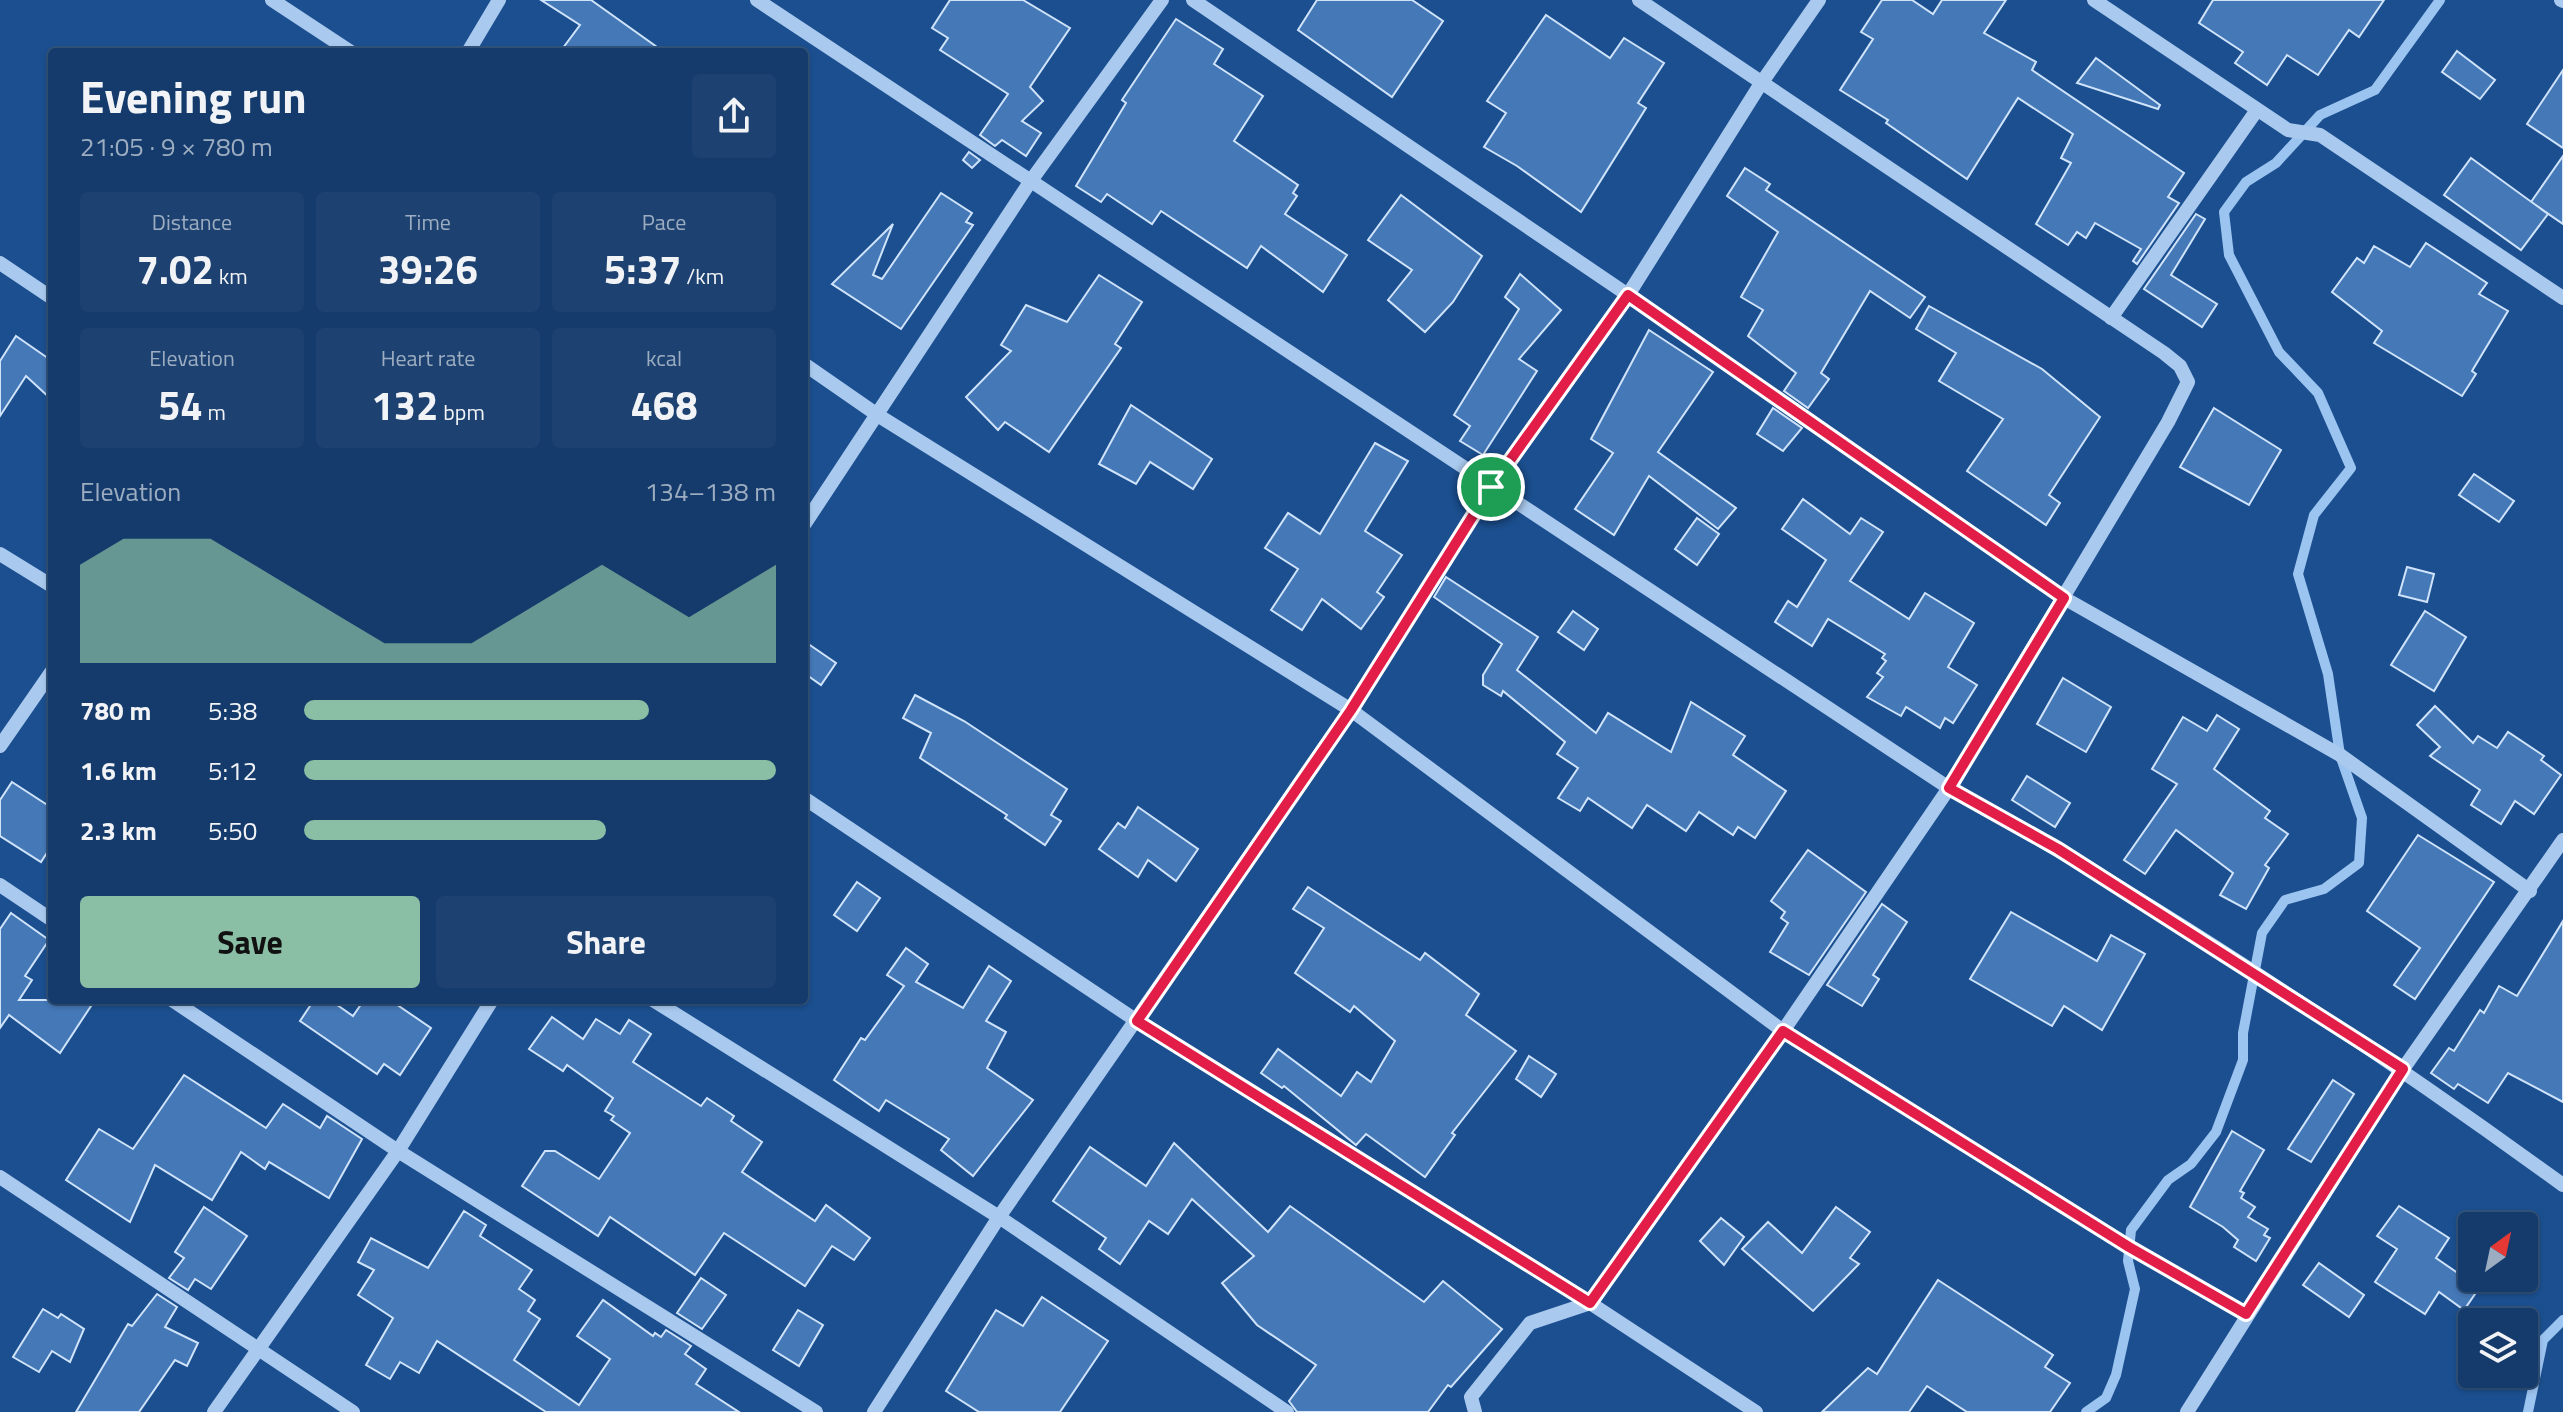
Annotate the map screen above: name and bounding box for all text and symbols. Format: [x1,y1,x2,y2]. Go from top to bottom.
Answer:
text: Evening run [80,63,307,130]
button: share [692,74,776,158]
text: 21:05 · 9 × 780 m [80,127,273,166]
text: Distance [152,205,232,239]
text: Time [405,205,451,239]
text: Pace [642,205,686,239]
text: 7.02 [136,239,214,300]
text: 39:26 [378,239,478,300]
text: 5:37 [604,239,681,300]
text: km [214,259,248,293]
text: /km [681,259,724,293]
text: Elevation [149,341,235,375]
text: Heart rate [381,341,475,375]
text: kcal [646,341,682,375]
text: 54 [158,375,203,436]
text: 132 [371,375,438,436]
text: 468 [630,375,698,436]
text: m [203,395,226,429]
text: bpm [438,395,485,429]
pin [1457,453,1525,521]
icon: arrive [1469,465,1513,509]
text: Elevation [80,472,181,511]
text: 134–138 m [645,472,776,511]
text: 780 m [80,691,151,730]
text: 5:38 [208,691,257,730]
text: 1.6 km [80,751,157,790]
text: 5:12 [208,751,257,790]
text: 2.3 km [80,811,157,850]
text: 5:50 [208,811,257,850]
button: Save [80,896,420,988]
button: Share [436,896,776,988]
north arrow [2458,1212,2538,1292]
map controls [2458,1212,2538,1388]
button: layers [2458,1308,2538,1388]

